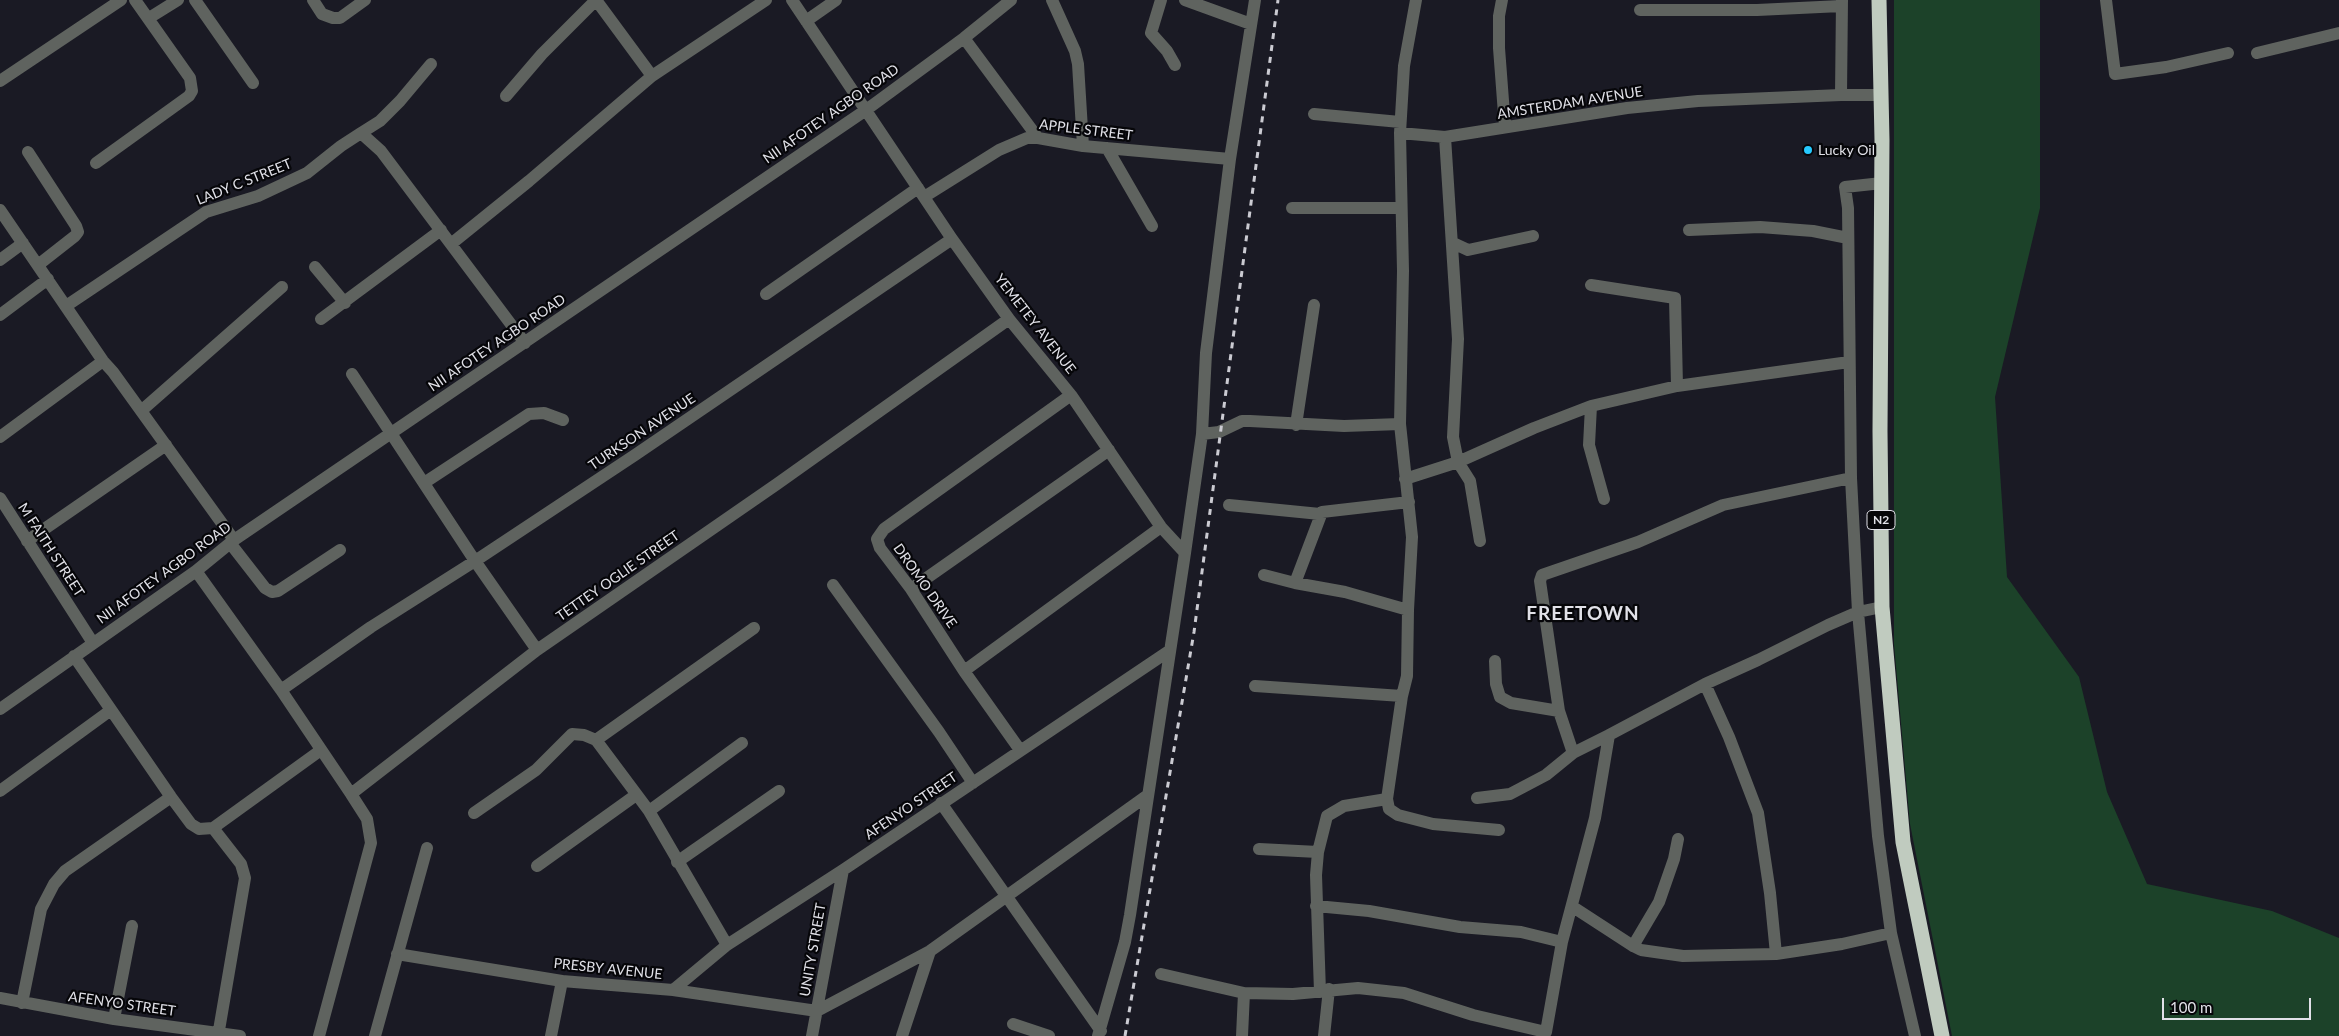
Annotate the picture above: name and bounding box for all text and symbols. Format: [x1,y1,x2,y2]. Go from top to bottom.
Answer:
street label: NII AFOTEY AGBO ROAD [760,61,902,167]
street label: AMSTERDAM AVENUE [1496,83,1644,123]
street label: APPLE STREET [1038,116,1134,144]
place label: Lucky Oil [1818,142,1875,158]
marker: Lucky Oil [1802,144,1814,156]
street label: LADY C STREET [194,155,294,209]
street label: YEMETEY AVENUE [991,271,1079,377]
street label: NII AFOTEY AGBO ROAD [425,291,569,395]
street label: TURKSON AVENUE [585,390,699,474]
street label: M FAITH STREET [14,500,88,600]
road number: N2 [1867,510,1895,530]
street label: NII AFOTEY AGBO ROAD [94,519,234,627]
street label: TETTEY OGLIE STREET [553,527,683,625]
street label: DROMO DRIVE [890,541,960,631]
district label: FREETOWN [1525,603,1641,625]
street label: AFENYO STREET [861,769,961,843]
street label: UNITY STREET [797,902,829,998]
street label: PRESBY AVENUE [553,955,663,983]
street label: AFENYO STREET [67,988,177,1020]
scale bar [2164,988,2313,1020]
text: 100 m [2170,998,2212,1016]

